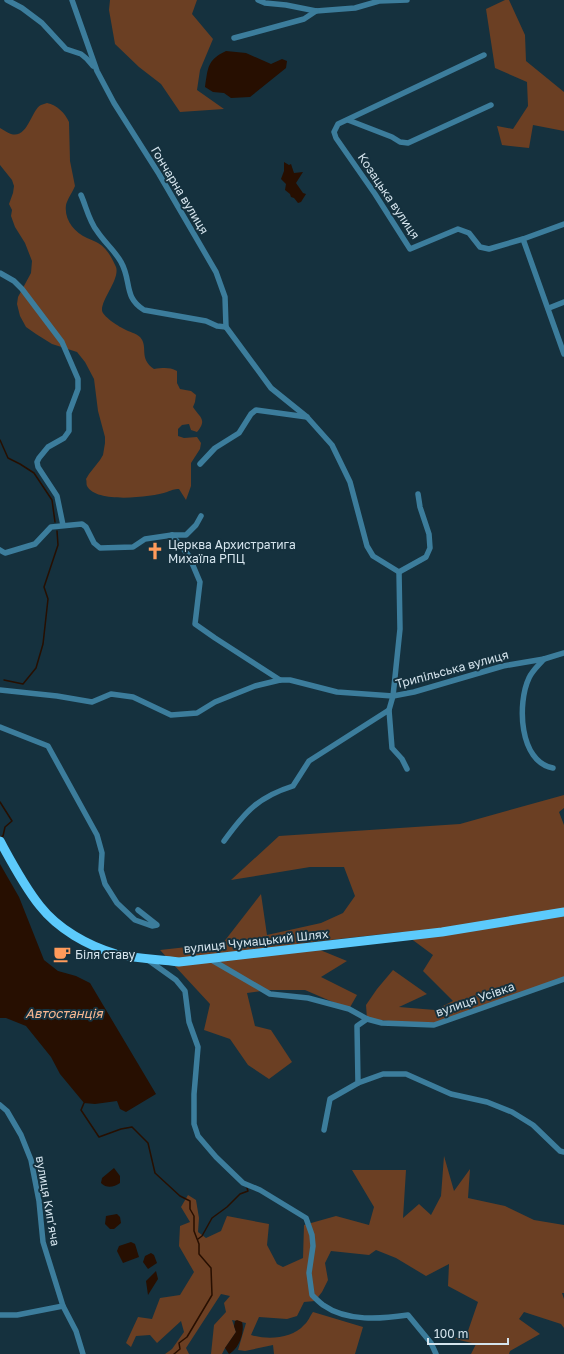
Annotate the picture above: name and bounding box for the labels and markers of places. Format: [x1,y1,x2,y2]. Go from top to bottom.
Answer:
place label: Церква Архистратига Михаїла РПЦ [168,537,296,566]
church icon: Церква Архистратига Михаїла РПЦ [145,541,165,561]
cafe icon: Біля ставу [52,944,72,964]
place label: Біля ставу [75,947,136,962]

